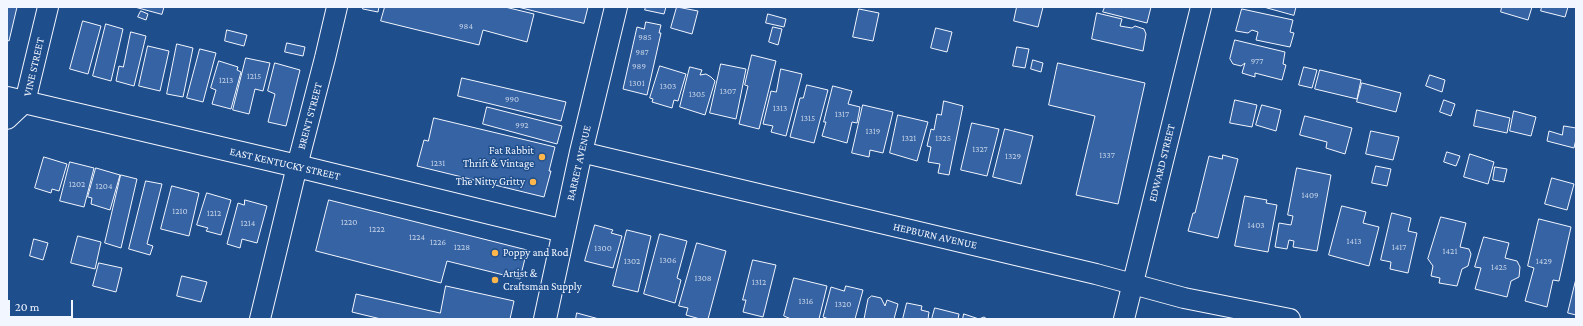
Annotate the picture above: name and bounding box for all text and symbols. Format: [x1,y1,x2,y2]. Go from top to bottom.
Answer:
house number: 984 [459,21,473,31]
house number: 985 [638,32,652,42]
street label: VINE STREET [21,36,47,98]
house number: 987 [635,47,649,57]
house number: 977 [1251,56,1263,66]
house number: 989 [632,61,646,71]
house number: 1215 [247,71,261,81]
house number: 1213 [219,75,233,85]
house number: 1301 [629,78,645,88]
street label: BRENT STREET [295,81,325,151]
house number: 1303 [660,81,676,91]
house number: 1307 [720,86,736,96]
house number: 1305 [689,89,705,99]
house number: 990 [505,94,519,104]
house number: 1313 [773,103,787,113]
house number: 1317 [835,109,849,119]
house number: 1315 [801,113,815,123]
house number: 992 [515,120,529,130]
street label: EDWARD STREET [1146,123,1178,203]
street label: BARRET AVENUE [564,124,594,202]
house number: 1319 [866,126,880,136]
house number: 1321 [902,133,916,143]
house number: 1325 [935,133,951,143]
place label: Fat Rabbit Thrift & Vintage [463,144,534,170]
house number: 1327 [972,144,988,154]
street label: EAST KENTUCKY STREET [228,145,342,183]
house number: 1337 [1099,150,1115,160]
house number: 1329 [1005,151,1021,161]
marker: Fat Rabbit Thrift & Vintage [537,152,547,162]
house number: 1231 [431,158,445,168]
place label: The Nitty Gritty [456,175,525,189]
marker: The Nitty Gritty [528,177,538,187]
house number: 1202 [69,179,85,189]
house number: 1204 [96,181,112,191]
house number: 1409 [1301,190,1319,200]
house number: 1210 [172,206,188,216]
house number: 1212 [207,208,221,218]
house number: 1220 [341,217,357,227]
house number: 1214 [241,218,255,228]
street label: HEPBURN AVENUE [892,220,978,252]
house number: 1403 [1248,220,1264,230]
house number: 1222 [369,224,385,234]
house number: 1224 [409,232,425,242]
house number: 1413 [1347,236,1361,246]
house number: 1226 [430,237,446,247]
house number: 1228 [454,242,470,252]
house number: 1417 [1392,242,1406,252]
house number: 1300 [594,243,612,253]
place label: Poppy and Rod [503,246,568,260]
house number: 1421 [1443,246,1457,256]
marker: Poppy and Rod [490,248,500,258]
house number: 1306 [660,255,676,265]
house number: 1302 [624,256,640,266]
house number: 1429 [1536,256,1552,266]
house number: 1425 [1491,262,1507,272]
place label: Artist & Craftsman Supply [503,267,582,293]
house number: 1308 [694,273,712,283]
marker: Artist & Craftsman Supply [490,275,500,285]
house number: 1312 [752,277,766,287]
scale bar [10,292,75,318]
house number: 1316 [799,296,813,306]
house number: 1320 [835,299,851,309]
text: 20 m [15,300,39,314]

